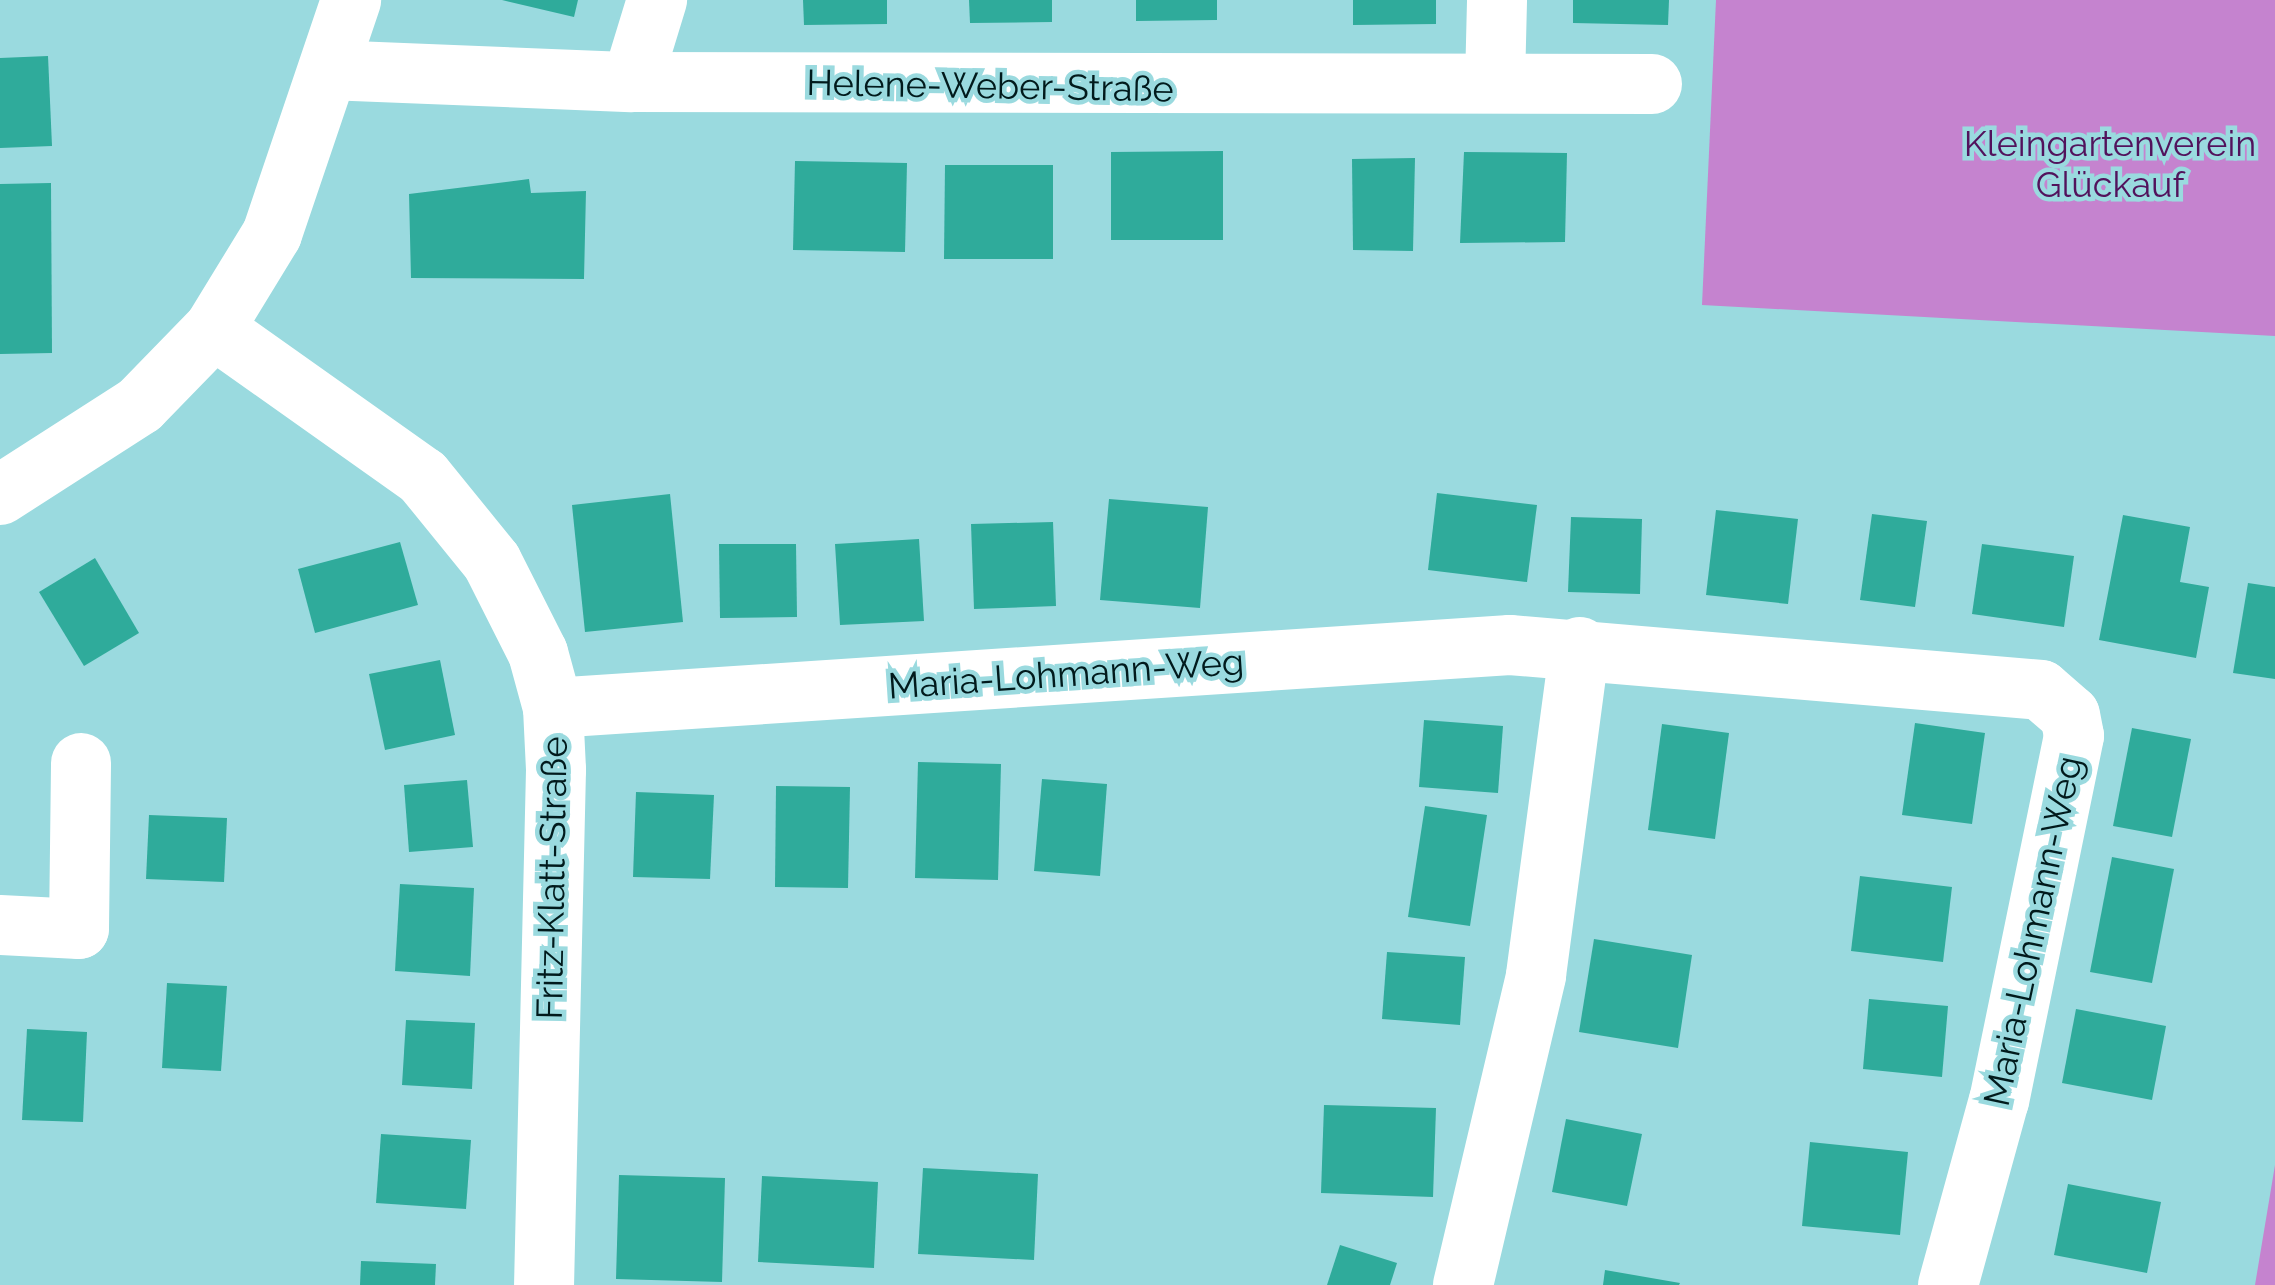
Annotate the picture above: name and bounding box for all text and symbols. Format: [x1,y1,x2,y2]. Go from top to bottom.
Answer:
street label: Helene-Weber-Straße [806,61,1174,111]
park label: Kleingartenverein Glückauf [1964,121,2256,206]
street label: Maria-Lohmann-Weg [887,640,1245,708]
street label: Fritz-Klatt-Straße [528,736,576,1020]
street label: Maria-Lohmann-Weg [1975,752,2091,1110]

